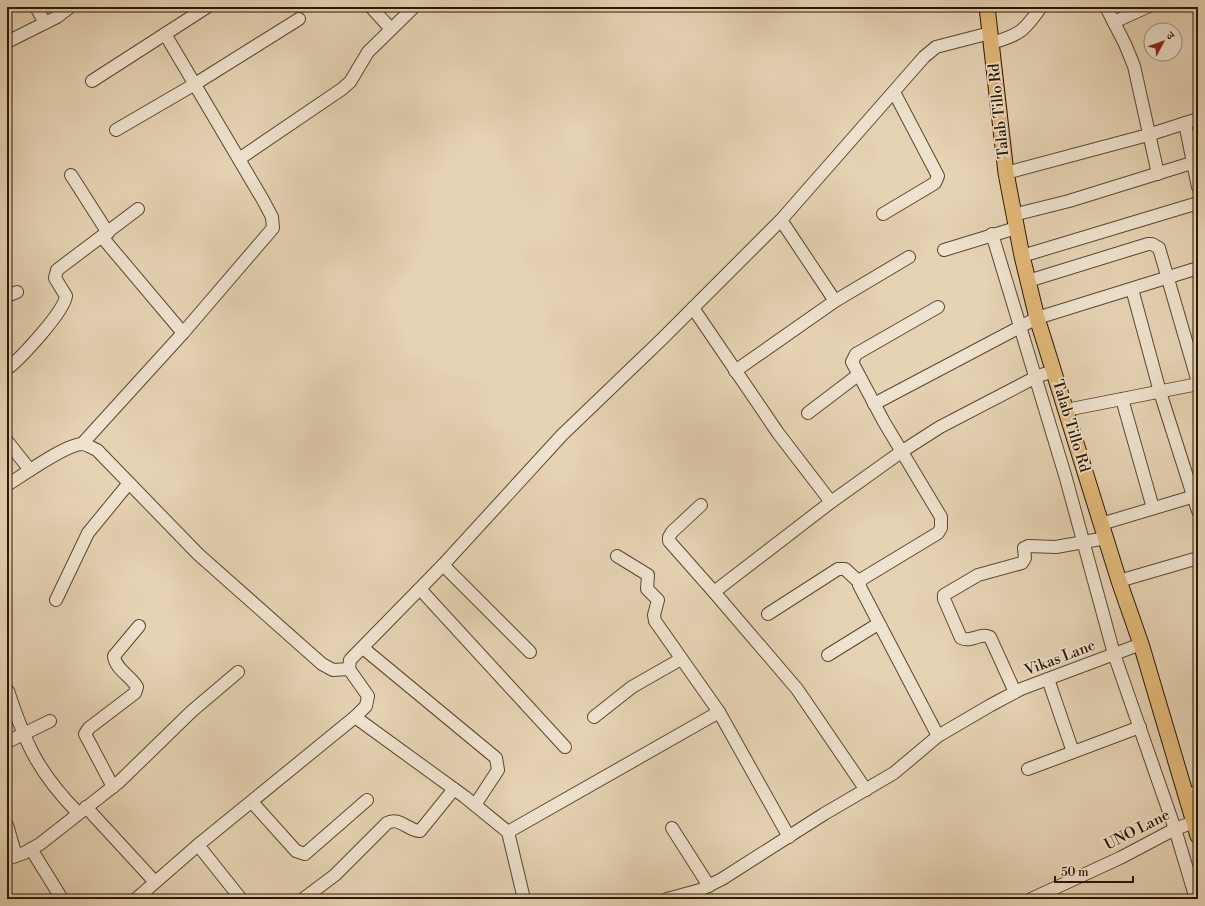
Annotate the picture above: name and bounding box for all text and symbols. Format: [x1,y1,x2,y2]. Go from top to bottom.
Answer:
north arrow [1143,22,1183,62]
text: उ [1162,29,1178,44]
street label: Talab Tillo Rd [985,62,1013,160]
street label: Talab Tillo Rd [1048,377,1094,475]
street label: Vikas Lane [1021,636,1098,681]
street label: UNO Lane [1101,805,1173,855]
scale bar [1055,858,1133,884]
text: 50 m [1061,865,1089,880]

